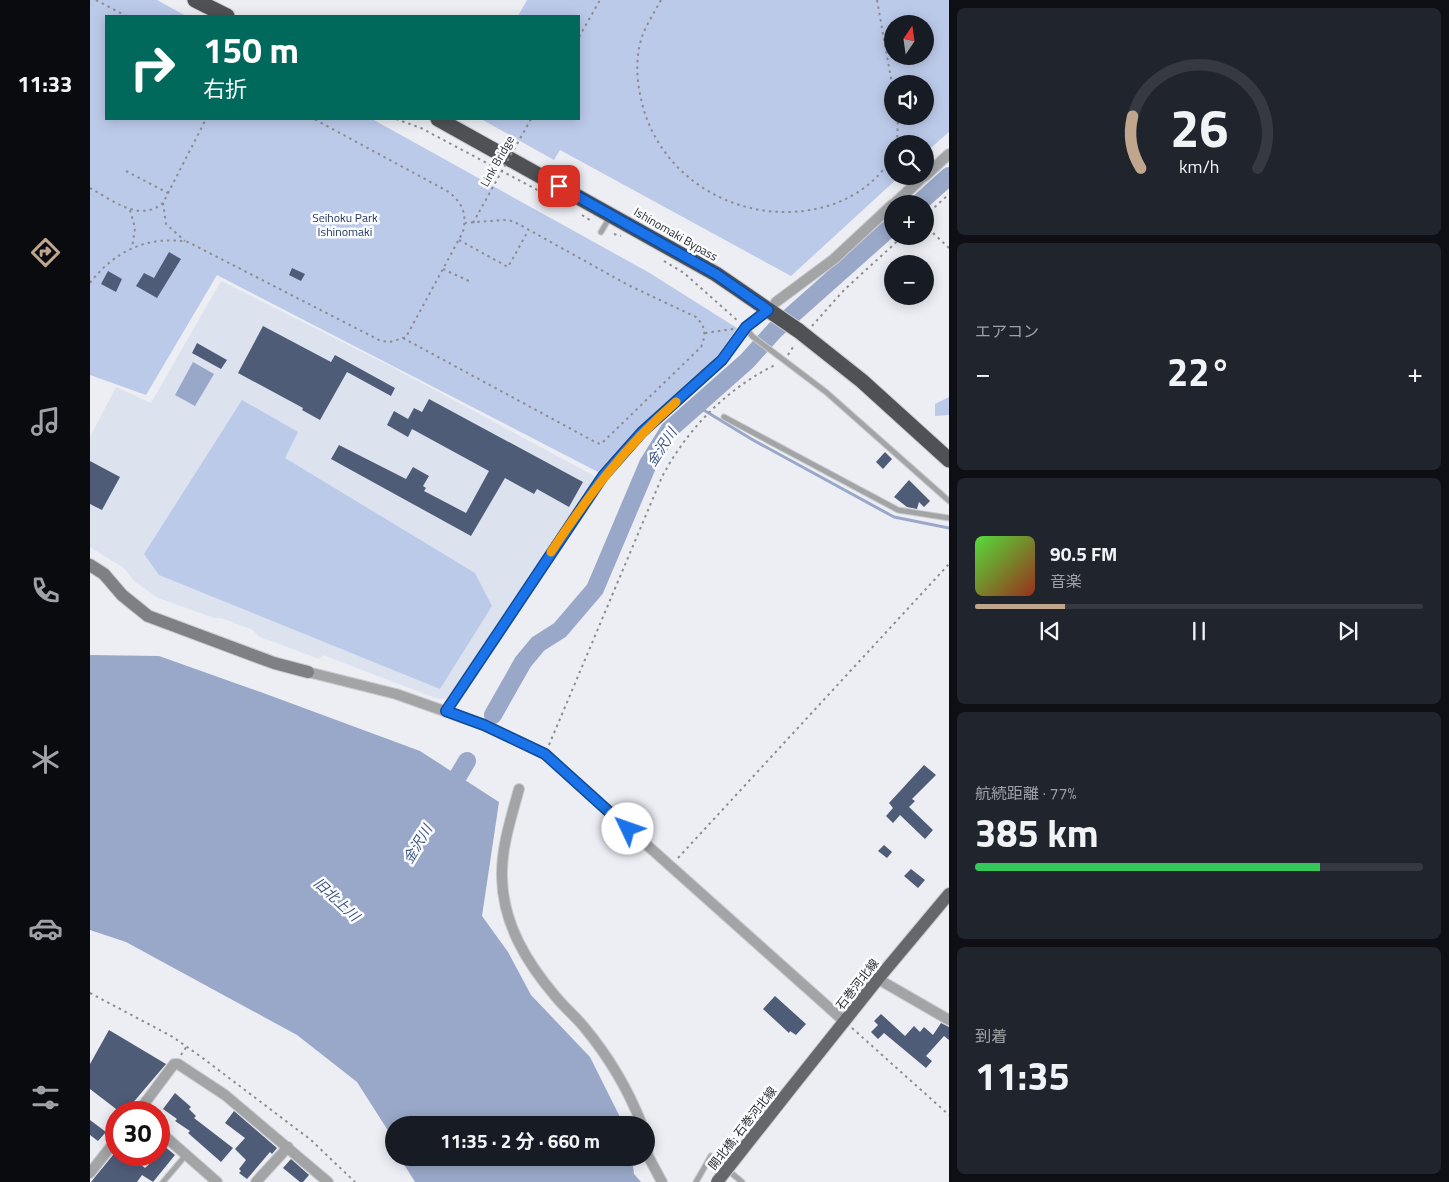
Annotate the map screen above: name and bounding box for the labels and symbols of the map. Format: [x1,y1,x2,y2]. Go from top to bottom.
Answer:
north arrow [884,15,934,65]
street label: Link Bridge [475,132,519,190]
pin [538,165,580,207]
street label: Ishinomaki Bypass [631,202,722,266]
park label: Seihoku Park Ishinomaki [312,208,378,241]
water label: 金沢川 [641,422,682,470]
position arrow [601,802,653,854]
water label: 金沢川 [397,819,438,867]
water label: 旧北上川 [309,872,366,927]
street label: 石巻河北線 [831,955,883,1013]
street label: 開北橋; 石巻河北線 [703,1082,781,1174]
speed limit sign: 30 [105,1101,170,1166]

